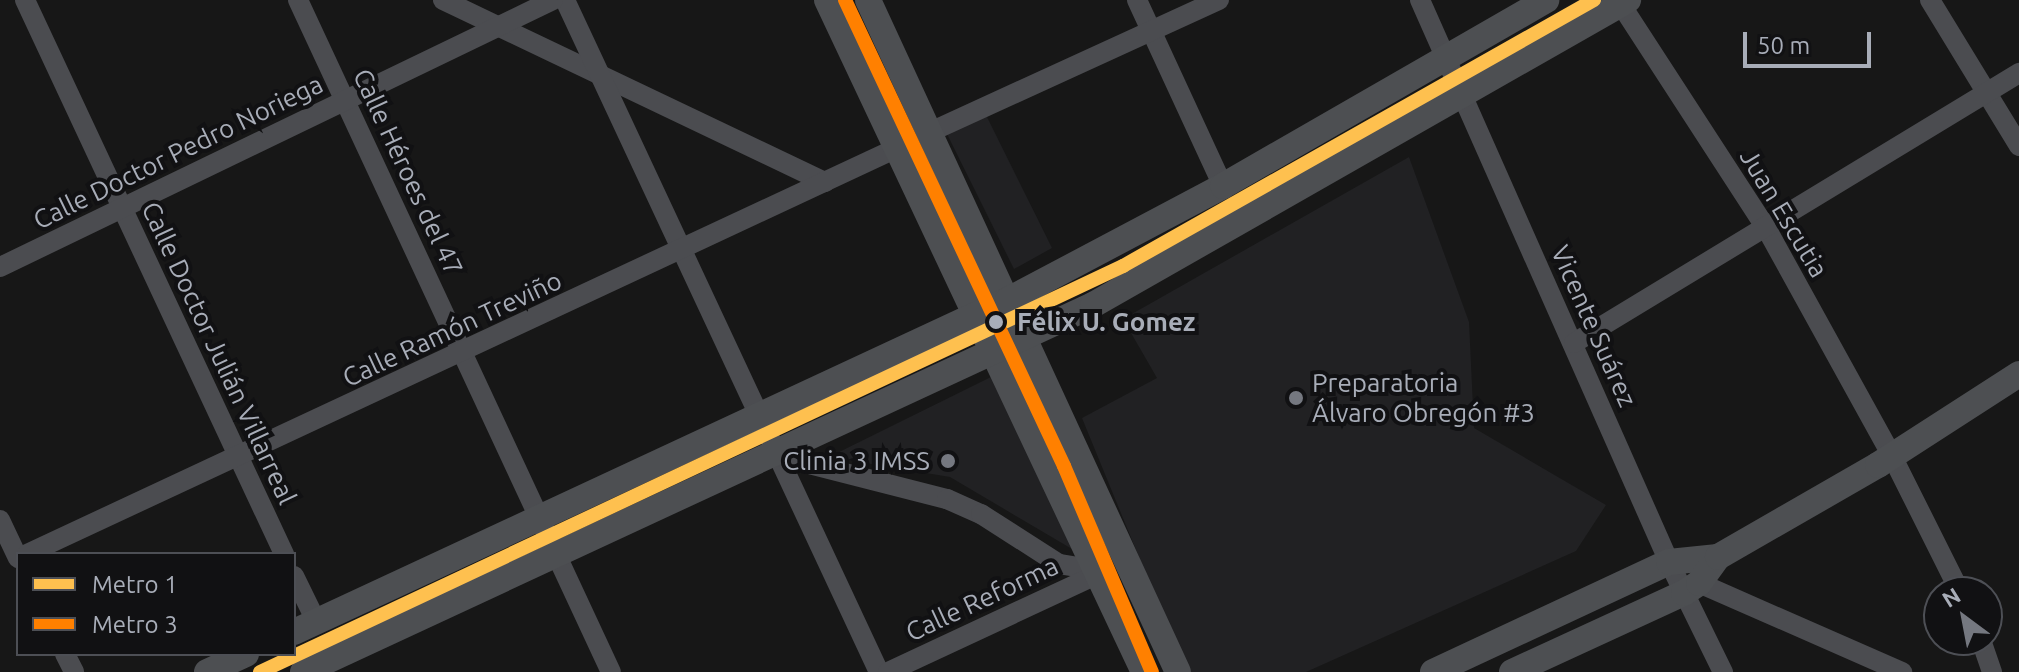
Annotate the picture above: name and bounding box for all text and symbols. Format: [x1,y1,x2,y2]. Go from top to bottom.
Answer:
scale bar [1747,16,1875,66]
text: 50 m [1757,32,1810,59]
street label: Calle Héroes del 47 [347,64,469,280]
street label: Calle Doctor Pedro Noriega [28,68,328,236]
street label: Juan Escutia [1733,143,1835,283]
street label: Calle Doctor Julián Villarreal [135,197,303,509]
street label: Vicente Suárez [1545,240,1643,412]
street label: Calle Ramón Treviño [338,265,566,393]
place label: Félix U. Gomez [1017,306,1196,338]
marker: Félix U. Gomez [982,308,1010,336]
place label: Preparatoria Álvaro Obregón #3 [1312,367,1535,428]
marker: Preparatoria Álvaro Obregón #3 [1287,389,1305,407]
place label: Clinia 3 IMSS [783,445,930,477]
marker: Clinia 3 IMSS [937,450,959,472]
street label: Calle Reforma [901,550,1063,648]
legend [16,552,296,656]
text: Metro 1 [92,571,178,598]
north arrow [1923,576,2003,656]
text: N [1937,582,1965,612]
text: Metro 3 [92,611,178,638]

